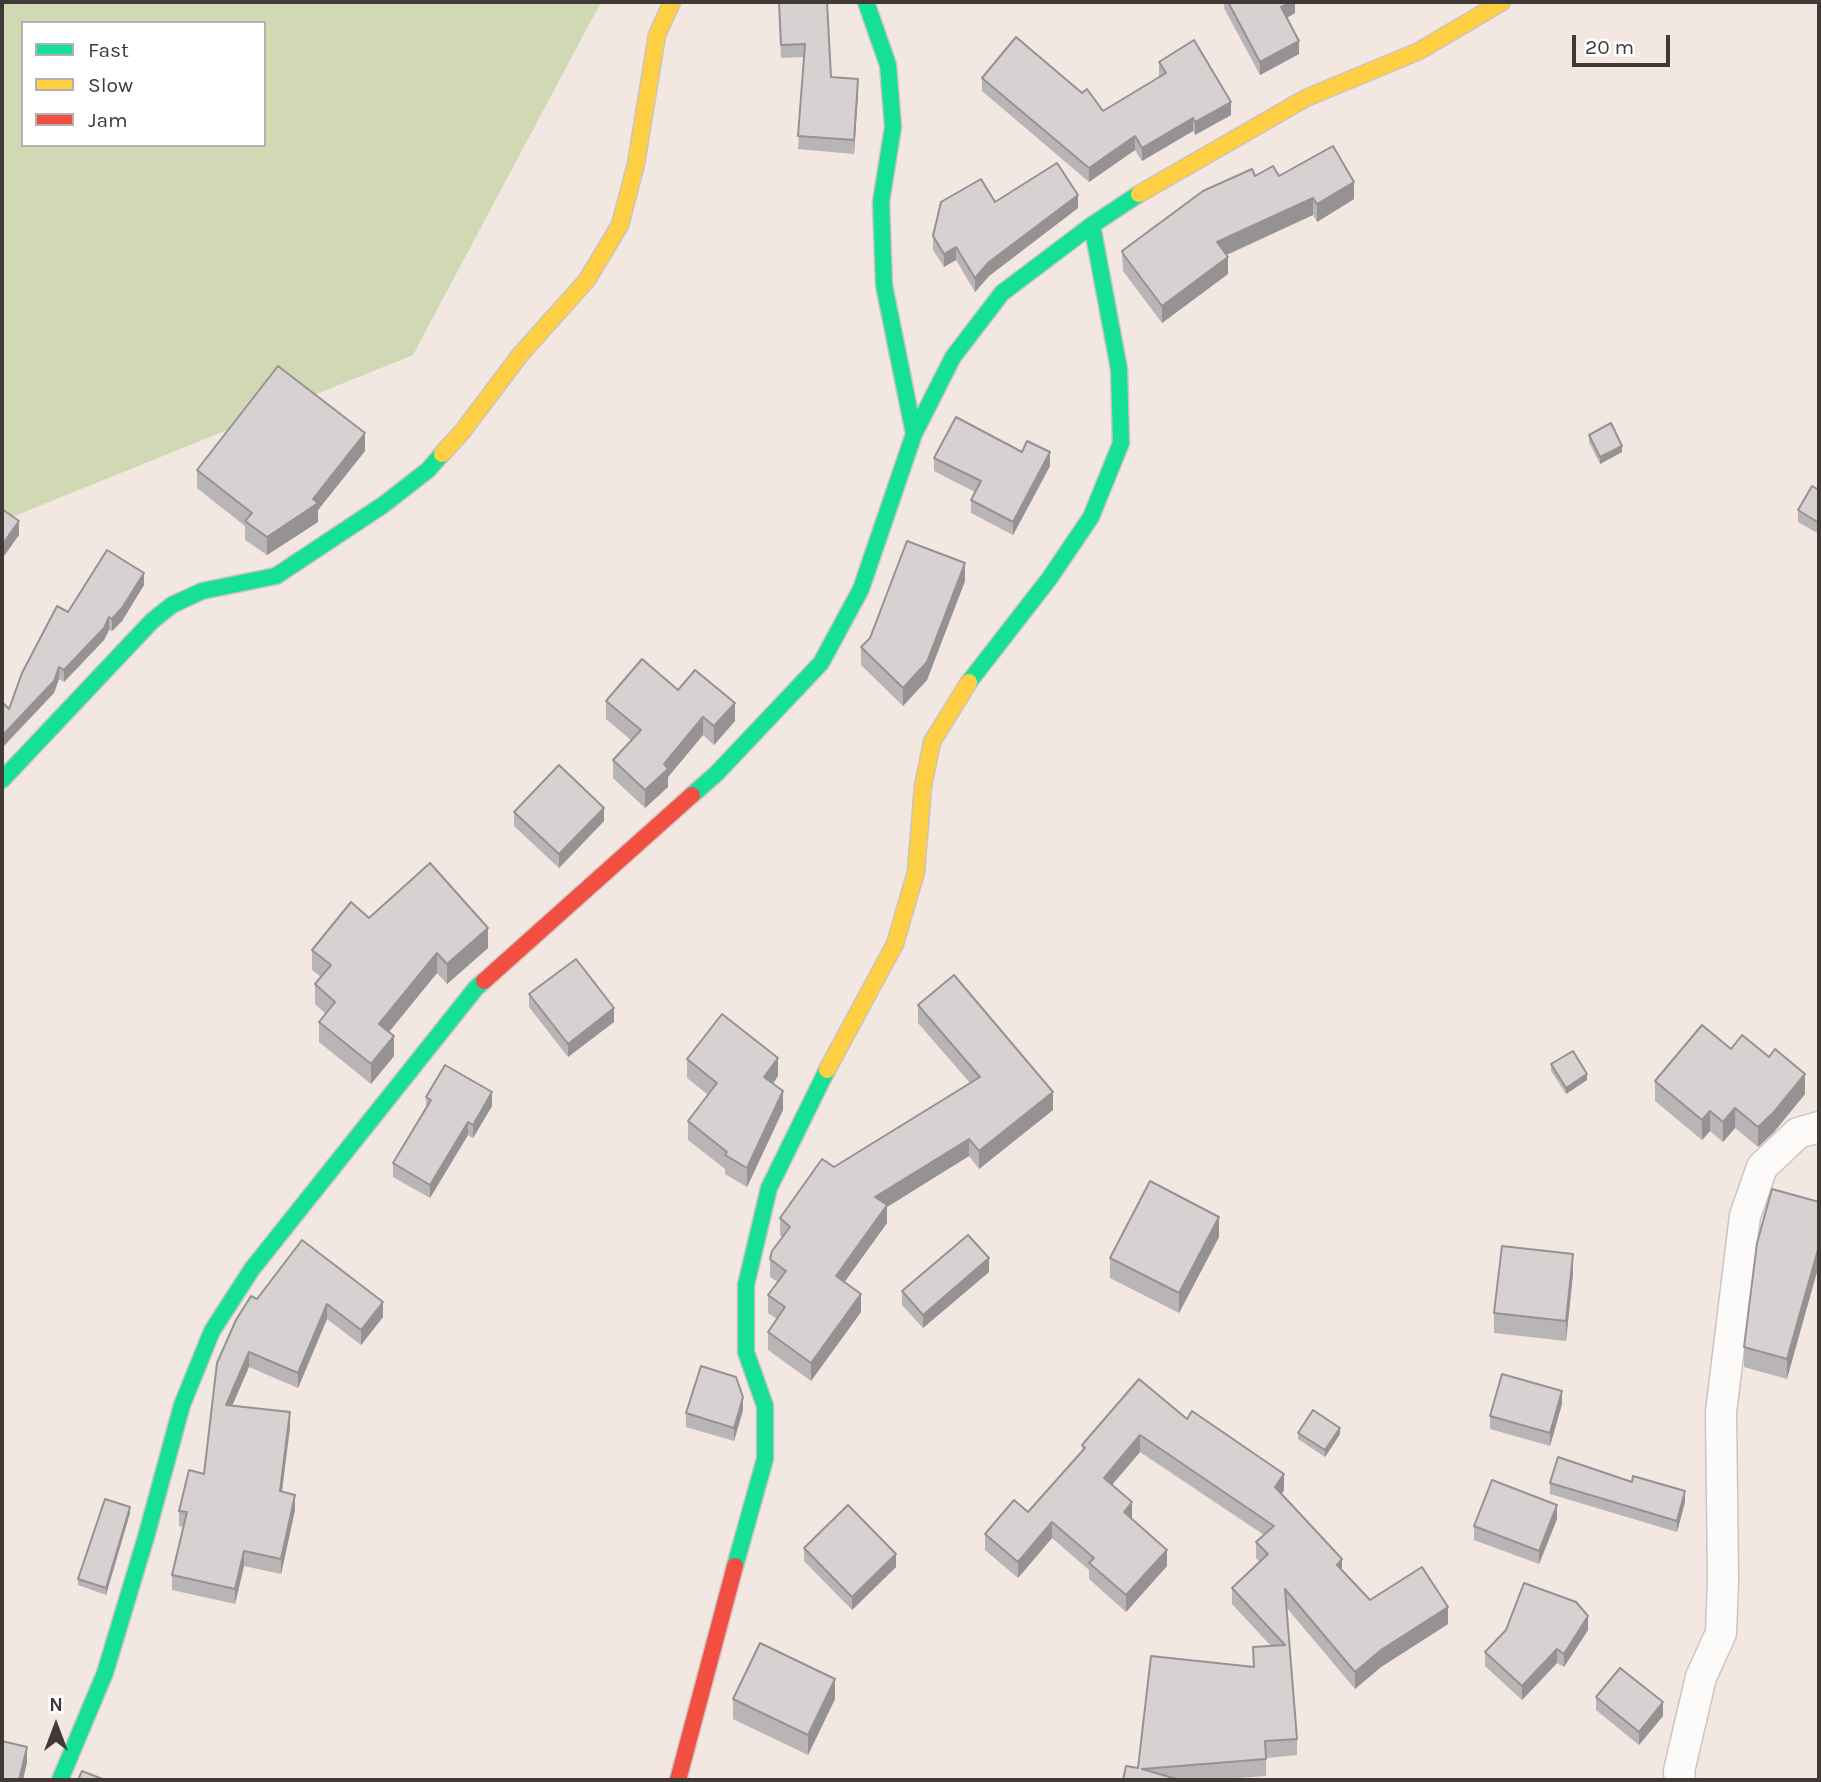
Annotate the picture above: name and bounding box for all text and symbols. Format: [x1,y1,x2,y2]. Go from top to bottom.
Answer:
legend [21,21,266,147]
scale bar [1576,21,1674,65]
text: 20 m [1585,35,1634,59]
text: Fast [88,38,129,62]
text: Slow [88,73,133,97]
text: Jam [88,108,128,132]
north arrow [21,1691,91,1761]
text: N [49,1694,63,1716]

